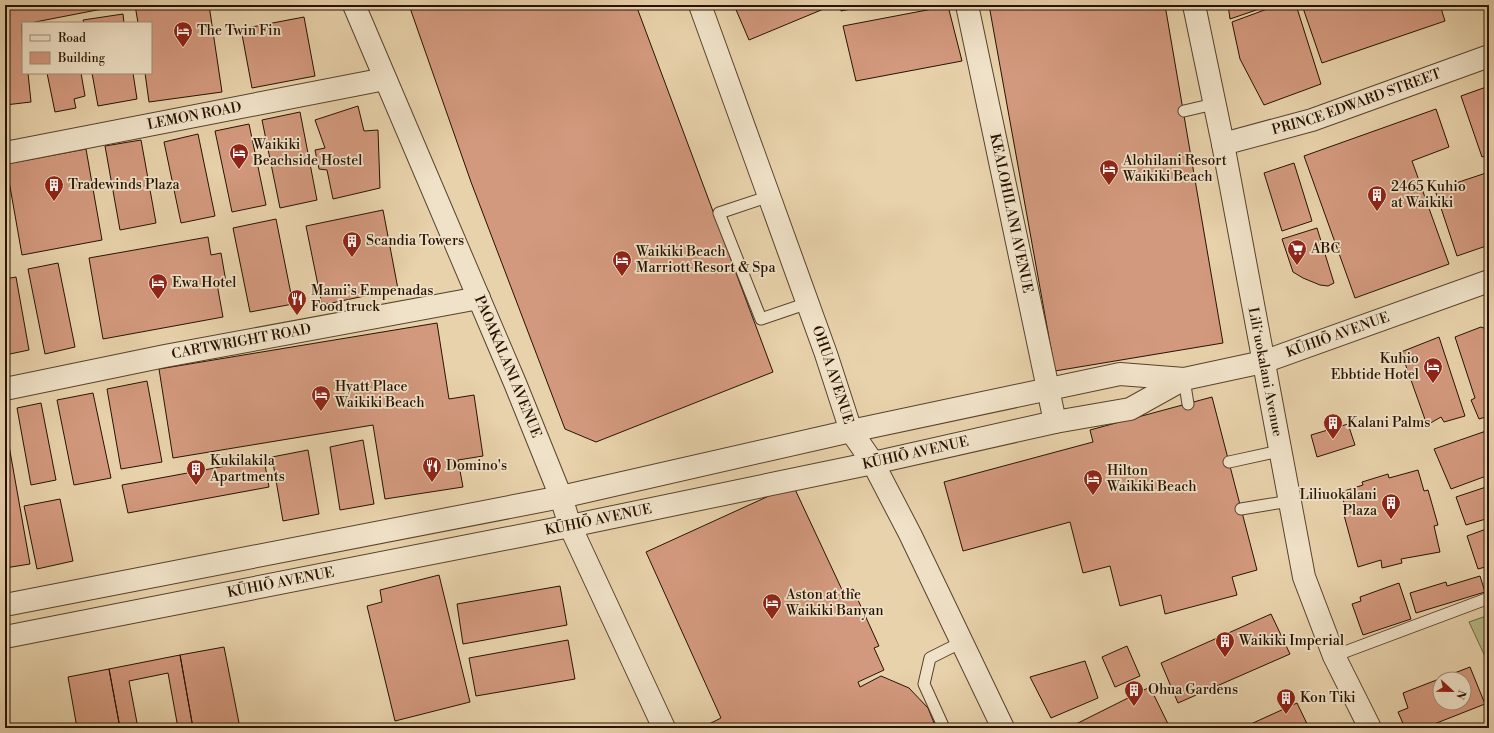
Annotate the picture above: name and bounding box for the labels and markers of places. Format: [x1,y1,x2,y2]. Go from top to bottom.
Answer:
hotel icon: The Twin Fin [172,20,194,48]
place label: The Twin Fin [197,22,282,40]
place label: Waikiki Beachside Hostel [252,136,362,170]
hotel icon: Waikiki Beachside Hostel [228,142,250,170]
place label: Alohilani Resort Waikiki Beach [1122,152,1227,186]
hotel icon: Alohilani Resort Waikiki Beach [1098,158,1120,186]
building icon: Tradewinds Plaza [43,174,65,202]
place label: Tradewinds Plaza [68,176,180,194]
place label: 2465 Kuhio at Waikiki [1391,178,1466,212]
building icon: 2465 Kuhio at Waikiki [1366,184,1388,212]
building icon: Scandia Towers [341,230,363,258]
place label: Scandia Towers [366,232,464,250]
supermarket icon: ABC [1286,238,1308,266]
place label: ABC [1310,240,1340,258]
place label: Waikiki Beach Marriott Resort & Spa [635,243,776,277]
hotel icon: Waikiki Beach Marriott Resort & Spa [611,249,633,277]
hotel icon: Ewa Hotel [147,272,169,300]
place label: Ewa Hotel [172,274,236,292]
place label: Mami’s Empenadas Food truck [311,282,434,316]
restaurant icon: Mami’s Empenadas Food truck [286,288,308,316]
place label: Kuhio Ebbtide Hotel [1331,350,1419,384]
hotel icon: Kuhio Ebbtide Hotel [1422,356,1444,384]
place label: Hyatt Place Waikiki Beach [334,378,425,412]
hotel icon: Hyatt Place Waikiki Beach [310,384,332,412]
building icon: Kalani Palms [1322,412,1344,440]
place label: Kalani Palms [1347,414,1430,432]
place label: Kukilakila Apartments [209,452,285,486]
restaurant icon: Domino's [421,455,443,483]
place label: Domino's [446,457,507,475]
building icon: Kukilakila Apartments [185,458,207,486]
place label: Hilton Waikiki Beach [1106,462,1197,496]
hotel icon: Hilton Waikiki Beach [1082,468,1104,496]
place label: Liliuokalani Plaza [1299,486,1378,520]
building icon: Liliuokalani Plaza [1380,492,1402,520]
place label: Aston at the Waikiki Banyan [785,586,884,620]
hotel icon: Aston at the Waikiki Banyan [761,592,783,620]
building icon: Waikiki Imperial [1214,630,1236,658]
place label: Waikiki Imperial [1238,632,1344,650]
building icon: Ohua Gardens [1123,679,1145,707]
place label: Ohua Gardens [1148,681,1238,699]
building icon: Kon Tiki [1275,687,1297,715]
place label: Kon Tiki [1300,689,1356,707]

